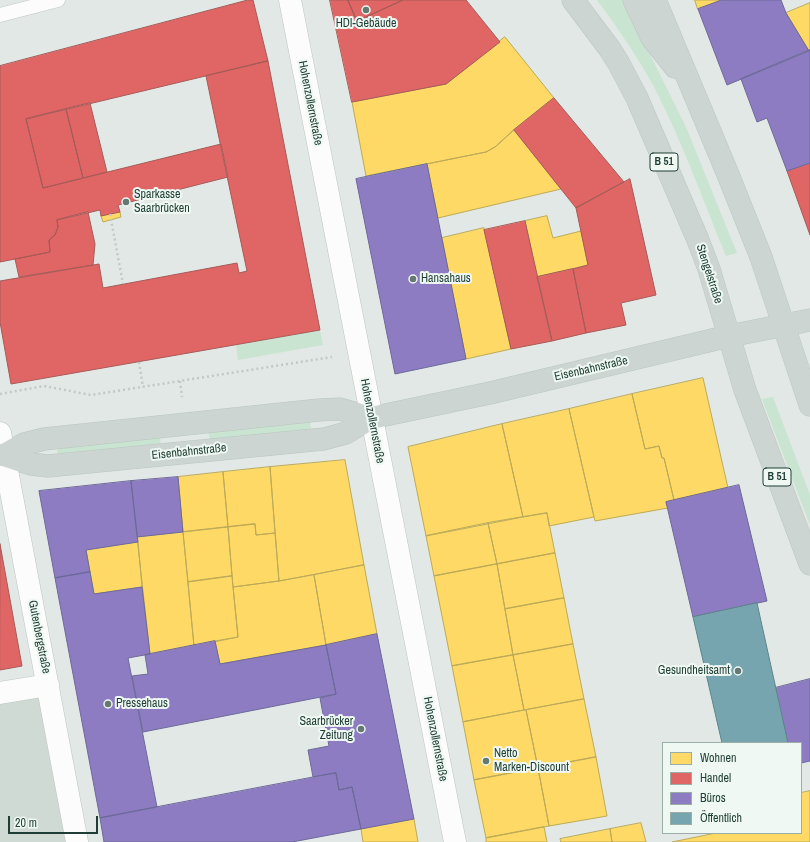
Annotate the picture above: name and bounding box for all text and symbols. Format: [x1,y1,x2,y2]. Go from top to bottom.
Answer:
marker: HDI-Gebäude [361,5,371,15]
place label: HDI-Gebäude [336,17,396,31]
street label: Hohenzollernstraße [295,59,325,147]
road number: B 51 [650,153,678,171]
place label: Sparkasse Saarbrücken [134,188,190,216]
marker: Sparkasse Saarbrücken [121,197,131,207]
street label: Stengelstraße [693,243,725,305]
place label: Hansahaus [421,272,471,286]
marker: Hansahaus [408,274,418,284]
street label: Eisenbahnstraße [553,354,629,384]
street label: Hohenzollernstraße [357,377,387,465]
street label: Eisenbahnstraße [151,441,227,463]
road number: B 51 [763,468,791,486]
street label: Gutenbergstraße [25,599,53,675]
place label: Gesundheitsamt [658,664,730,678]
marker: Gesundheitsamt [733,666,743,676]
street label: Hohenzollernstraße [420,695,450,783]
place label: Pressehaus [116,697,168,711]
marker: Pressehaus [103,699,113,709]
place label: Saarbrücker Zeitung [299,715,353,743]
marker: Saarbrücker Zeitung [356,724,366,734]
legend [662,742,802,834]
place label: Netto Marken-Discount [494,747,569,775]
text: Wohnen [700,750,736,766]
marker: Netto Marken-Discount [481,756,491,766]
text: Handel [700,770,731,786]
text: Büros [700,790,726,806]
scale bar [10,808,100,834]
text: Öffentlich [700,810,742,826]
text: 20 m [15,815,37,831]

